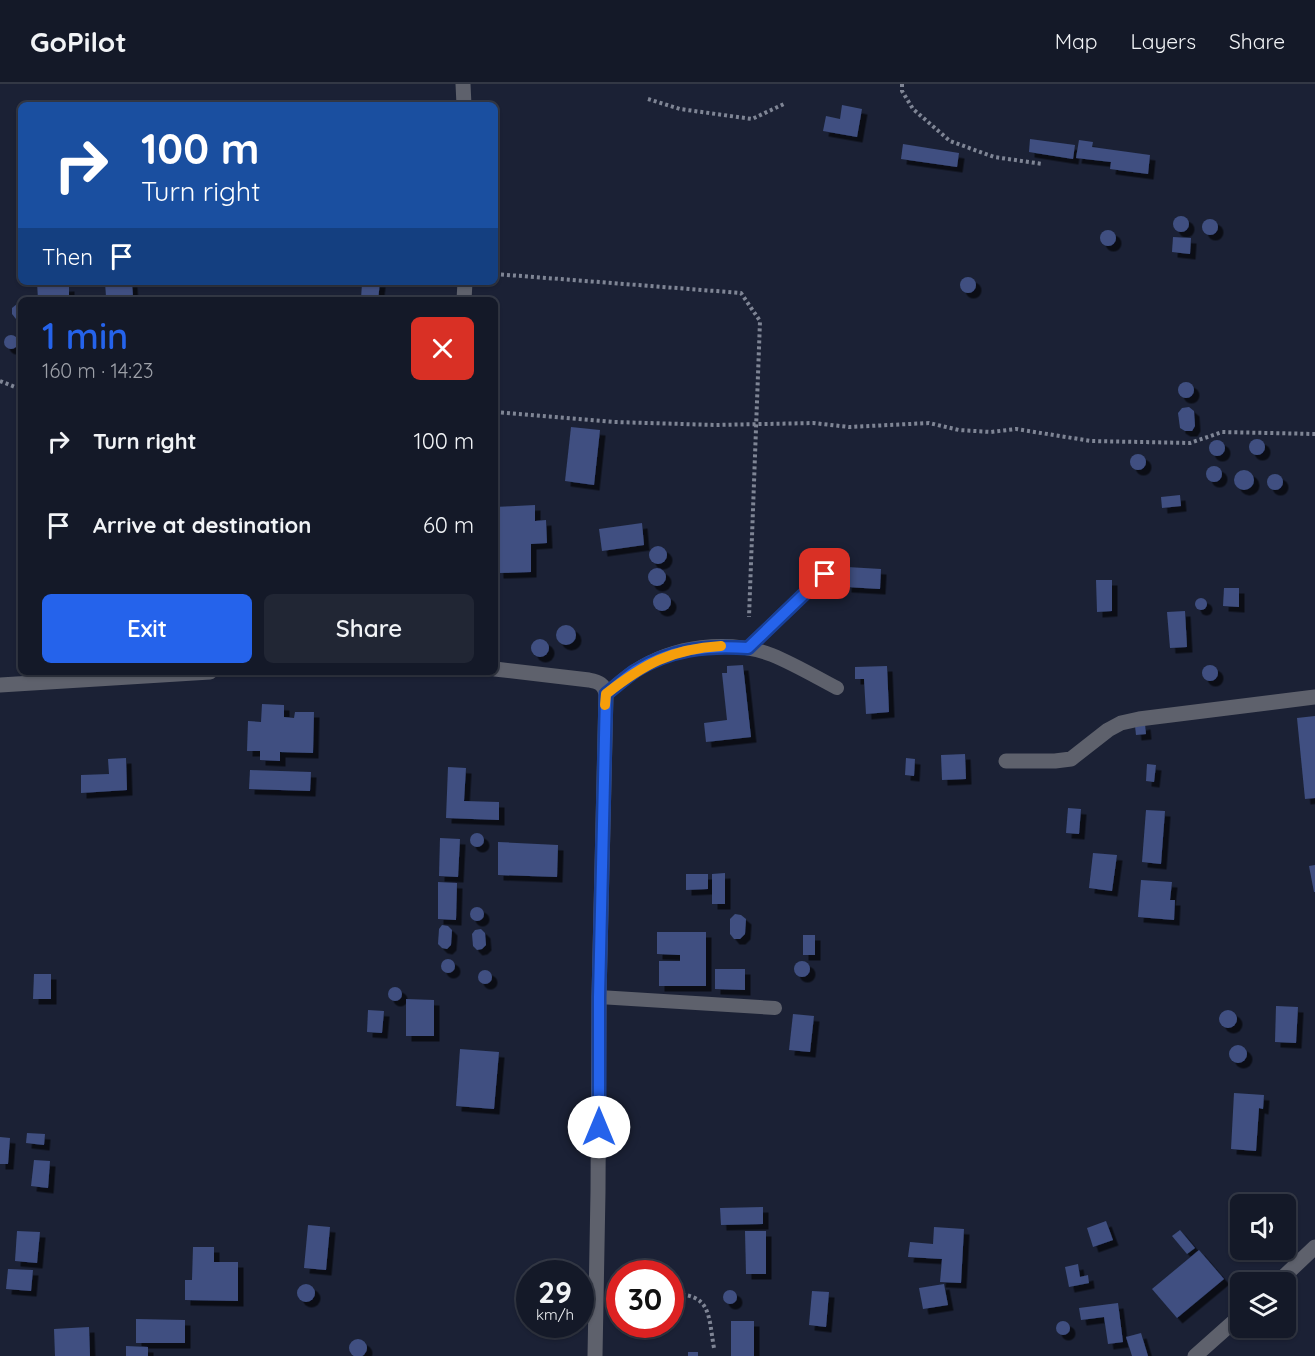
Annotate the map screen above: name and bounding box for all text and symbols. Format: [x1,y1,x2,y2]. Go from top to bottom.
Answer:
text: GoPilot [30,24,127,59]
text: Map [1055,28,1098,54]
text: Layers [1131,28,1196,54]
text: Share [1229,28,1285,54]
text: 100 m [141,122,259,175]
icon: right [42,126,120,204]
text: Turn right [141,174,260,208]
icon: arrive [105,240,138,273]
text: Then [42,243,93,271]
text: 1 min [42,313,128,358]
button: close [411,317,474,380]
text: 160 m · 14:23 [42,358,154,383]
icon: right [42,425,75,458]
text: Turn right [93,427,197,455]
text: 100 m [414,427,474,455]
icon: arrive [42,509,75,542]
text: Arrive at destination [93,511,311,539]
text: 60 m [423,511,474,539]
pin [799,548,850,599]
icon: arrive [808,557,841,590]
button: Exit [42,594,252,663]
button: Share [264,594,474,663]
position arrow [567,1095,631,1159]
map controls [1230,1194,1296,1338]
button: sound [1230,1194,1296,1260]
speed limit sign: 30 [606,1260,684,1338]
button: layers [1230,1272,1296,1338]
text: 29 [538,1273,572,1311]
text: km/h [536,1305,574,1324]

